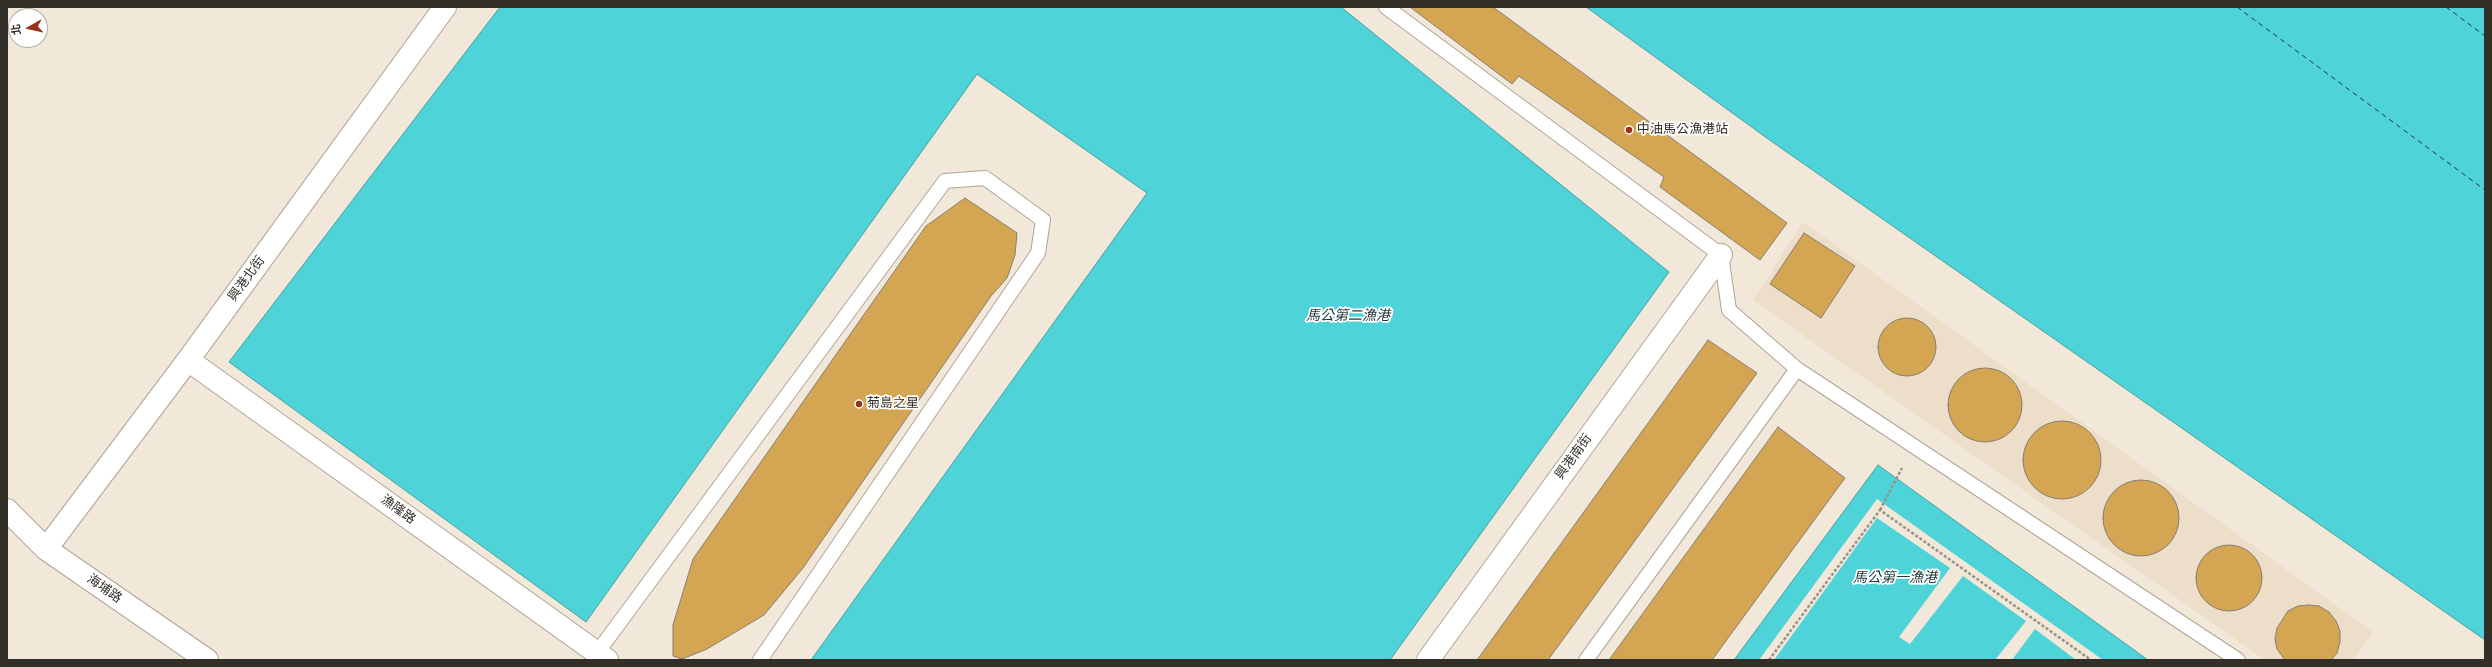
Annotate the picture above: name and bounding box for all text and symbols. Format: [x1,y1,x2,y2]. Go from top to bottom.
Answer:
north arrow [8,8,48,48]
text: 北 [9,23,24,36]
place label: 中油馬公漁港站 [1637,122,1728,138]
marker: 中油馬公漁港站 [1624,125,1634,135]
street label: 興港北街 [225,253,269,305]
water label: 馬公第二漁港 [1306,308,1390,324]
place label: 菊島之星 [867,396,919,412]
marker: 菊島之星 [854,399,864,409]
street label: 興港南街 [1552,431,1596,483]
street label: 漁隆路 [378,492,418,528]
water label: 馬公第一漁港 [1853,570,1937,586]
street label: 海埔路 [84,571,124,607]

